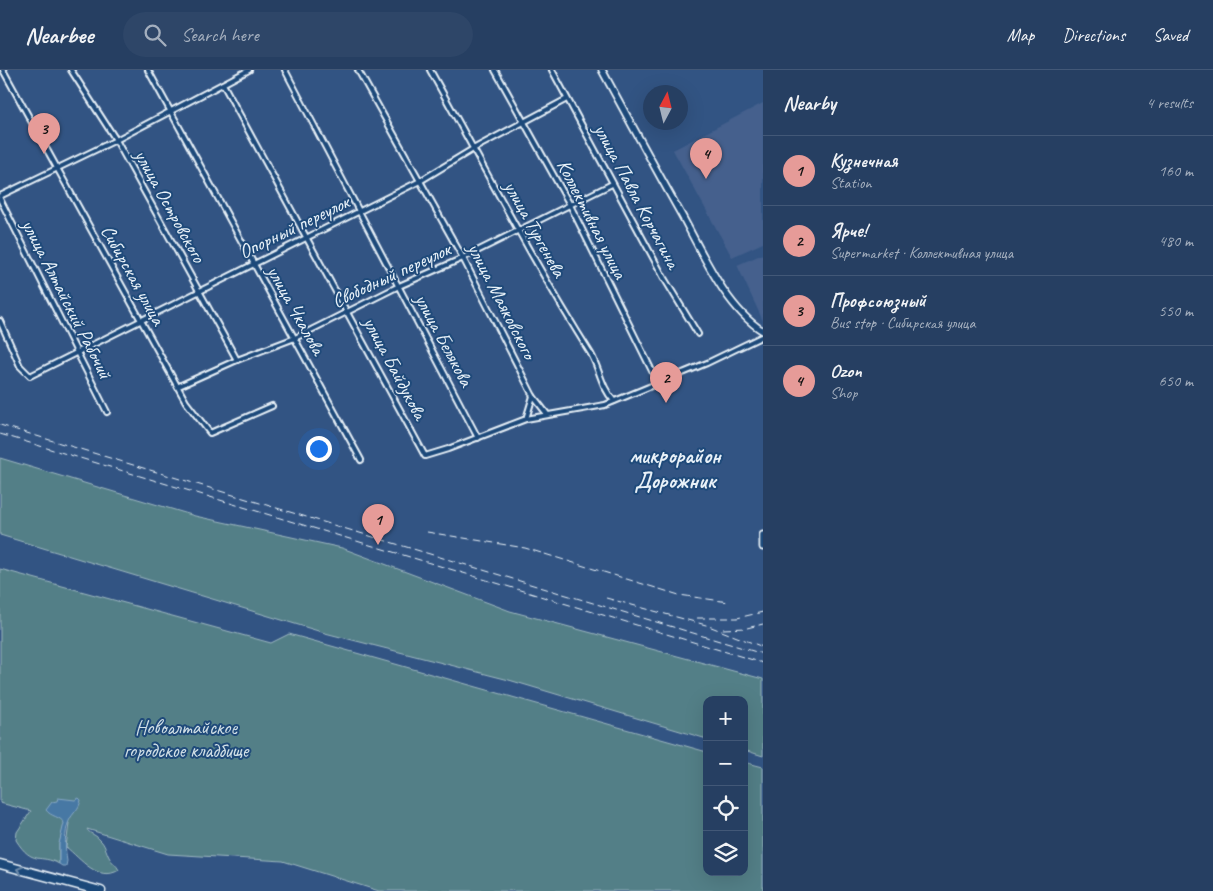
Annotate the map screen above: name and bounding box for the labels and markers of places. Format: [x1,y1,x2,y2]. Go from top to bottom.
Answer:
pin: 3 [28,113,60,154]
pin: 4 [690,138,722,179]
pin: 2 [650,362,682,403]
pin: 1 [362,504,394,545]

